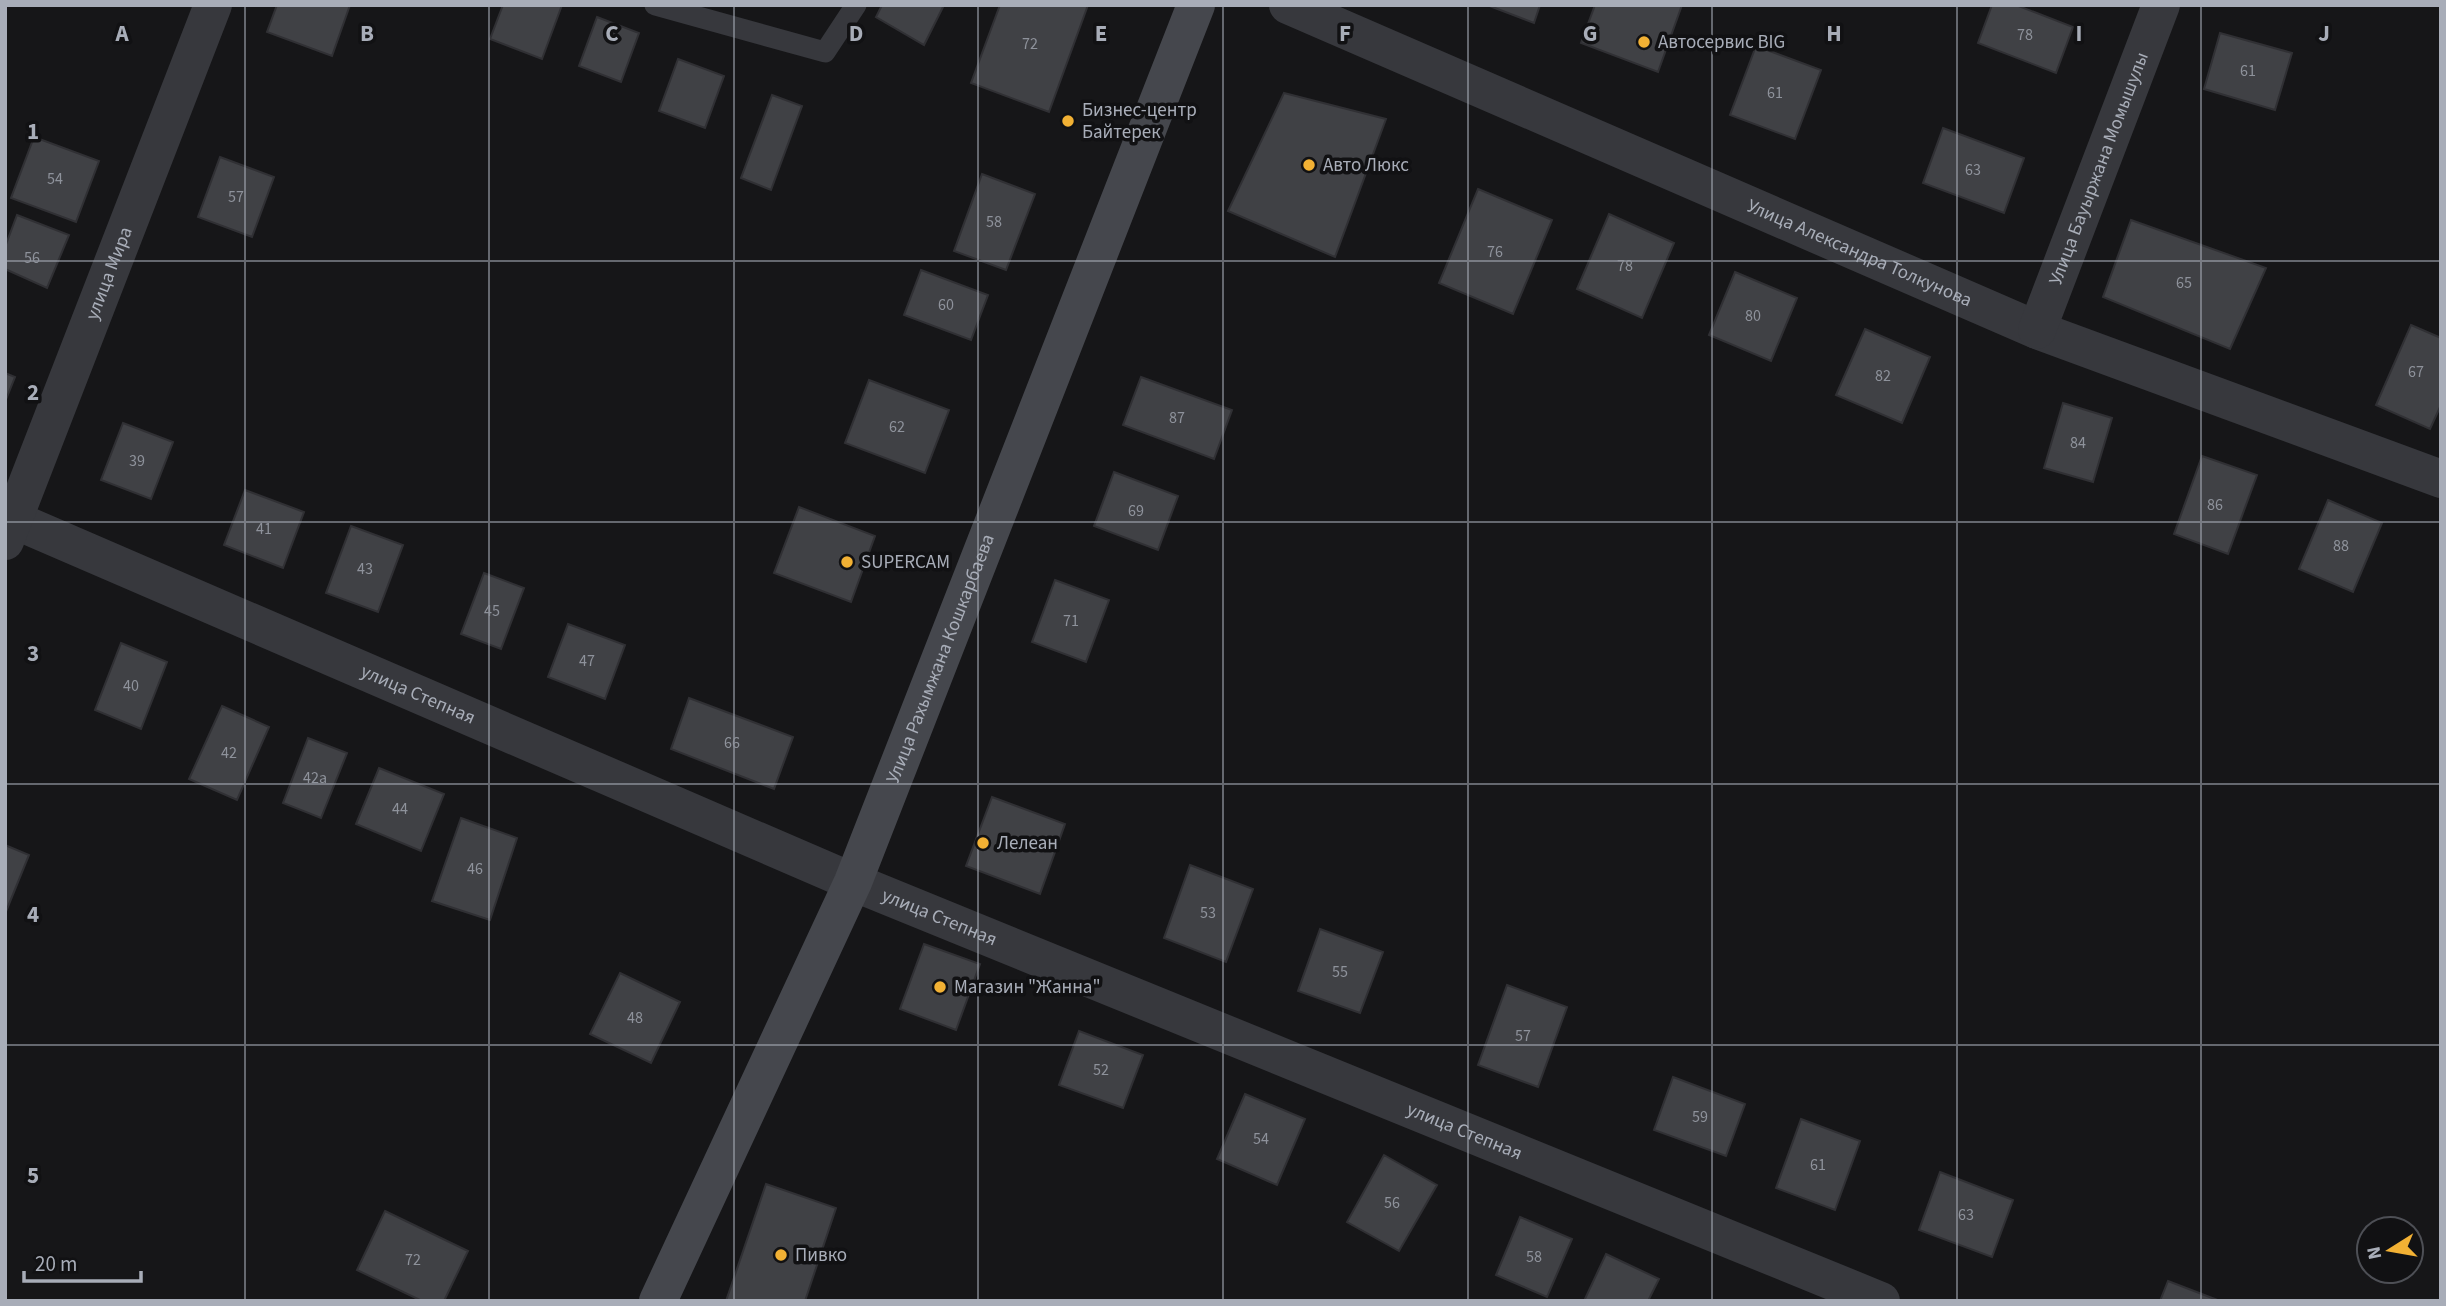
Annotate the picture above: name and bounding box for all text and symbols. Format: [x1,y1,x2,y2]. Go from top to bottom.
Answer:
text: A [114,17,129,50]
text: B [360,17,374,50]
text: C [605,17,619,50]
text: D [849,17,863,50]
text: E [1095,17,1107,50]
text: F [1339,17,1351,50]
text: G [1583,17,1597,50]
text: H [1826,17,1842,50]
text: I [2076,17,2082,50]
text: J [2318,17,2330,50]
house number: 78 [2017,24,2033,46]
place label: Автосервис BIG [1658,29,1785,56]
house number: 72 [1022,33,1038,55]
marker: Автосервис BIG [1636,34,1652,50]
street label: Улица Бауыржана Момышулы [2042,48,2155,289]
house number: 61 [2240,60,2256,82]
house number: 61 [1767,82,1783,104]
place label: Бизнес-центр Байтерек [1082,97,1197,146]
marker: Бизнес-центр Байтерек [1060,113,1076,129]
text: 1 [27,115,39,148]
place label: Авто Люкс [1323,152,1409,179]
marker: Авто Люкс [1301,157,1317,173]
house number: 63 [1965,159,1981,181]
house number: 54 [47,168,63,190]
house number: 57 [228,186,244,208]
street label: Улица Александра Толкунова [1743,192,1976,314]
house number: 58 [986,211,1002,233]
street label: улица Мира [78,223,139,324]
house number: 76 [1487,241,1503,263]
house number: 56 [24,247,40,269]
house number: 78 [1617,255,1633,277]
house number: 65 [2176,272,2192,294]
house number: 60 [938,294,954,316]
house number: 80 [1745,305,1761,327]
house number: 67 [2408,361,2424,383]
house number: 82 [1875,365,1891,387]
text: 2 [27,376,39,409]
house number: 87 [1169,407,1185,429]
house number: 62 [889,416,905,438]
house number: 84 [2070,432,2086,454]
house number: 39 [129,450,145,472]
house number: 86 [2207,494,2223,516]
house number: 69 [1128,500,1144,522]
house number: 41 [256,518,272,540]
street label: Улица Рахымжана Кошкарбаева [879,530,1001,787]
house number: 88 [2333,535,2349,557]
place label: SUPERCAM [861,549,950,576]
marker: SUPERCAM [839,554,855,570]
house number: 43 [357,558,373,580]
house number: 45 [484,600,500,622]
house number: 71 [1063,610,1079,632]
text: 3 [27,637,39,670]
house number: 47 [579,650,595,672]
street label: улица Степная [357,658,480,731]
house number: 40 [123,675,139,697]
house number: 66 [724,732,740,754]
house number: 42 [221,742,237,764]
house number: 42а [303,767,327,789]
house number: 44 [392,798,408,820]
place label: Лелеан [997,830,1058,857]
marker: Лелеан [975,835,991,851]
house number: 46 [467,858,483,880]
street label: улица Степная [878,882,1001,953]
text: 4 [27,898,39,931]
house number: 53 [1200,902,1216,924]
house number: 55 [1332,961,1348,983]
place label: Магазин "Жанна" [954,974,1100,1001]
marker: Магазин "Жанна" [932,979,948,995]
house number: 48 [627,1007,643,1029]
house number: 57 [1515,1025,1531,1047]
house number: 52 [1093,1059,1109,1081]
street label: улица Степная [1403,1096,1526,1167]
house number: 59 [1692,1106,1708,1128]
house number: 54 [1253,1128,1269,1150]
house number: 61 [1810,1154,1826,1176]
text: 5 [27,1159,39,1192]
house number: 56 [1384,1192,1400,1214]
house number: 63 [1958,1204,1974,1226]
north arrow [2355,1215,2425,1285]
scale bar [24,1240,142,1284]
place label: Пивко [795,1242,847,1269]
text: N [2360,1244,2389,1262]
house number: 58 [1526,1246,1542,1268]
marker: Пивко [773,1247,789,1263]
text: 20 m [35,1249,77,1279]
house number: 72 [405,1249,421,1271]

